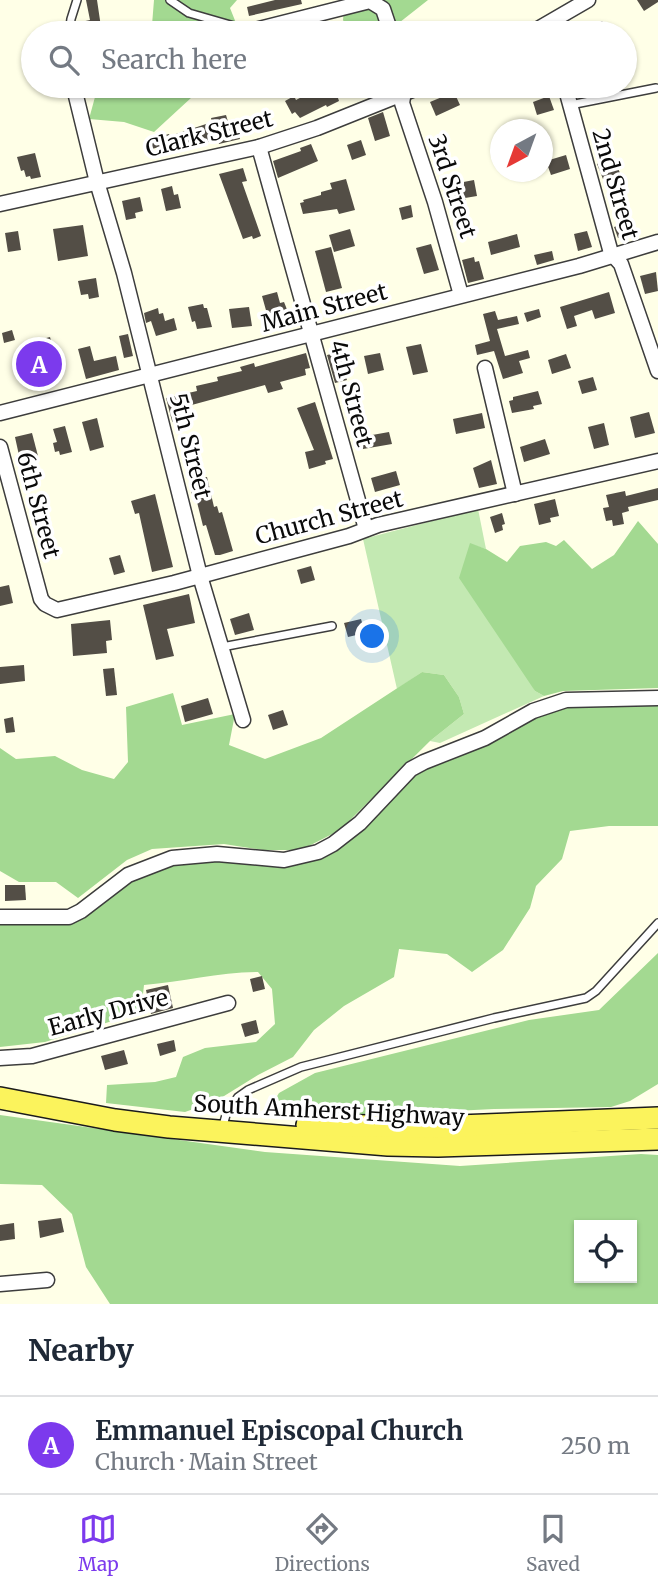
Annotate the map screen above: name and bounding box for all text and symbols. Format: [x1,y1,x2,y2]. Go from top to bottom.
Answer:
search box [21,21,637,98]
icon: search [45,41,83,79]
text: Search here [101,43,247,76]
street label: Clark Street [142,103,276,163]
north arrow [490,119,553,182]
street label: 2nd Street [586,125,646,243]
street label: 3rd Street [423,130,483,242]
street label: Main Street [258,276,390,338]
street label: 4th Street [324,337,380,449]
pin: A [16,338,62,390]
street label: 5th Street [164,390,218,502]
street label: 6th Street [11,449,67,561]
street label: Church Street [252,483,406,551]
your location [355,619,389,653]
street label: Early Drive [45,982,171,1042]
street label: South Amherst Highway [193,1088,466,1132]
map controls [574,1220,637,1283]
button: locate [574,1220,637,1283]
text: Nearby [28,1331,134,1369]
text: Emmanuel Episcopal Church [95,1414,463,1447]
text: A [43,1431,59,1460]
text: 250 m [561,1431,630,1460]
text: Church · Main Street [95,1447,318,1476]
tab: Map [78,1510,119,1576]
tab: Directions [275,1510,370,1576]
tab: Saved [526,1510,580,1576]

